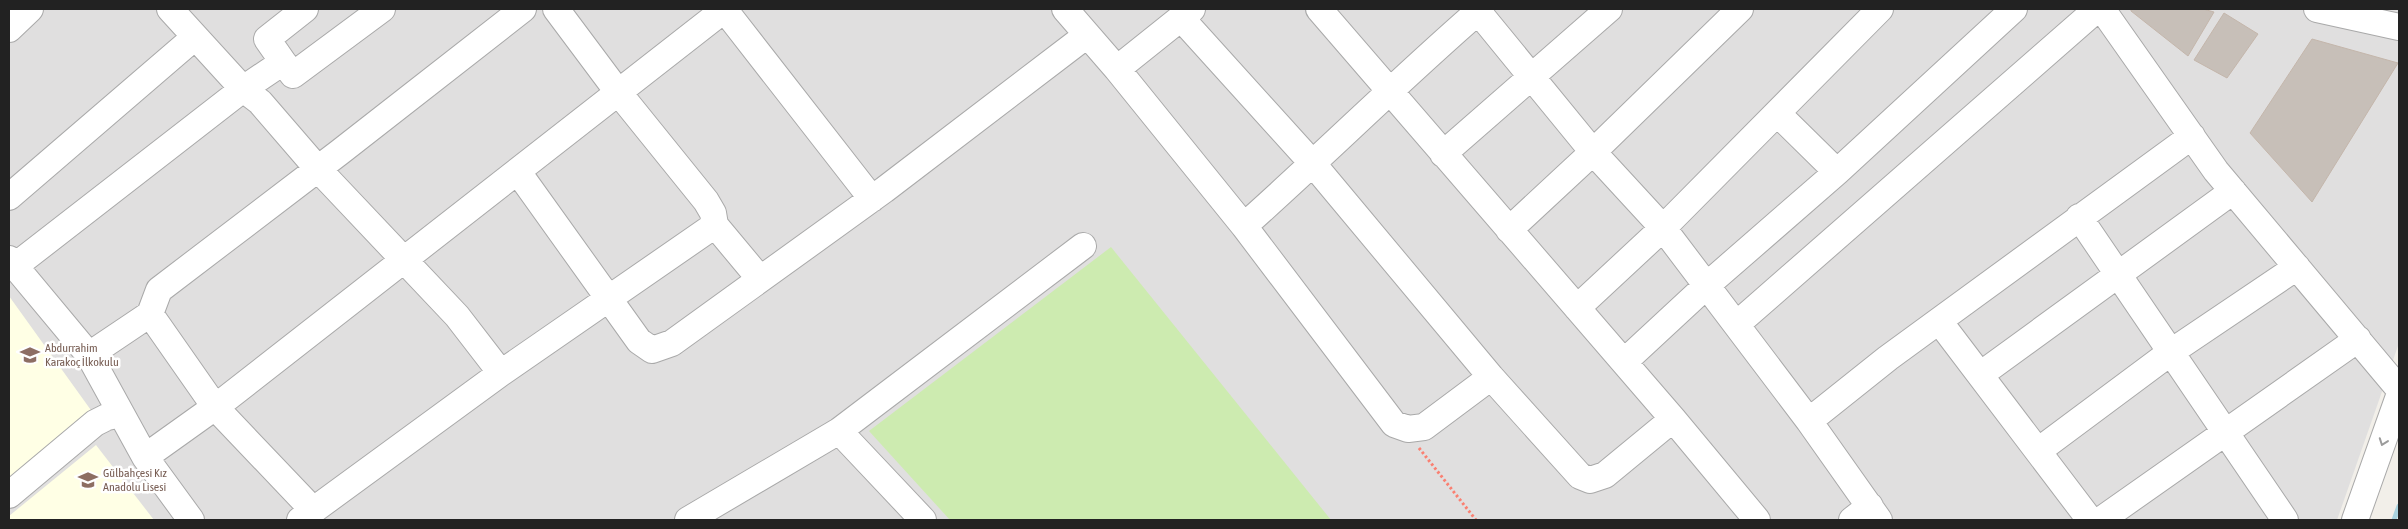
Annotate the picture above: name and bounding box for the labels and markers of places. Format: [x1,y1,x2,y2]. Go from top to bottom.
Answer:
place label: Abdurrahim Karakoç İlkokulu [45,341,119,369]
school or university icon: Abdurrahim Karakoç İlkokulu [19,344,41,366]
place label: Gülbahçesi Kız Anadolu Lisesi [103,466,168,494]
school or university icon: Gülbahçesi Kız Anadolu Lisesi [77,469,99,491]

